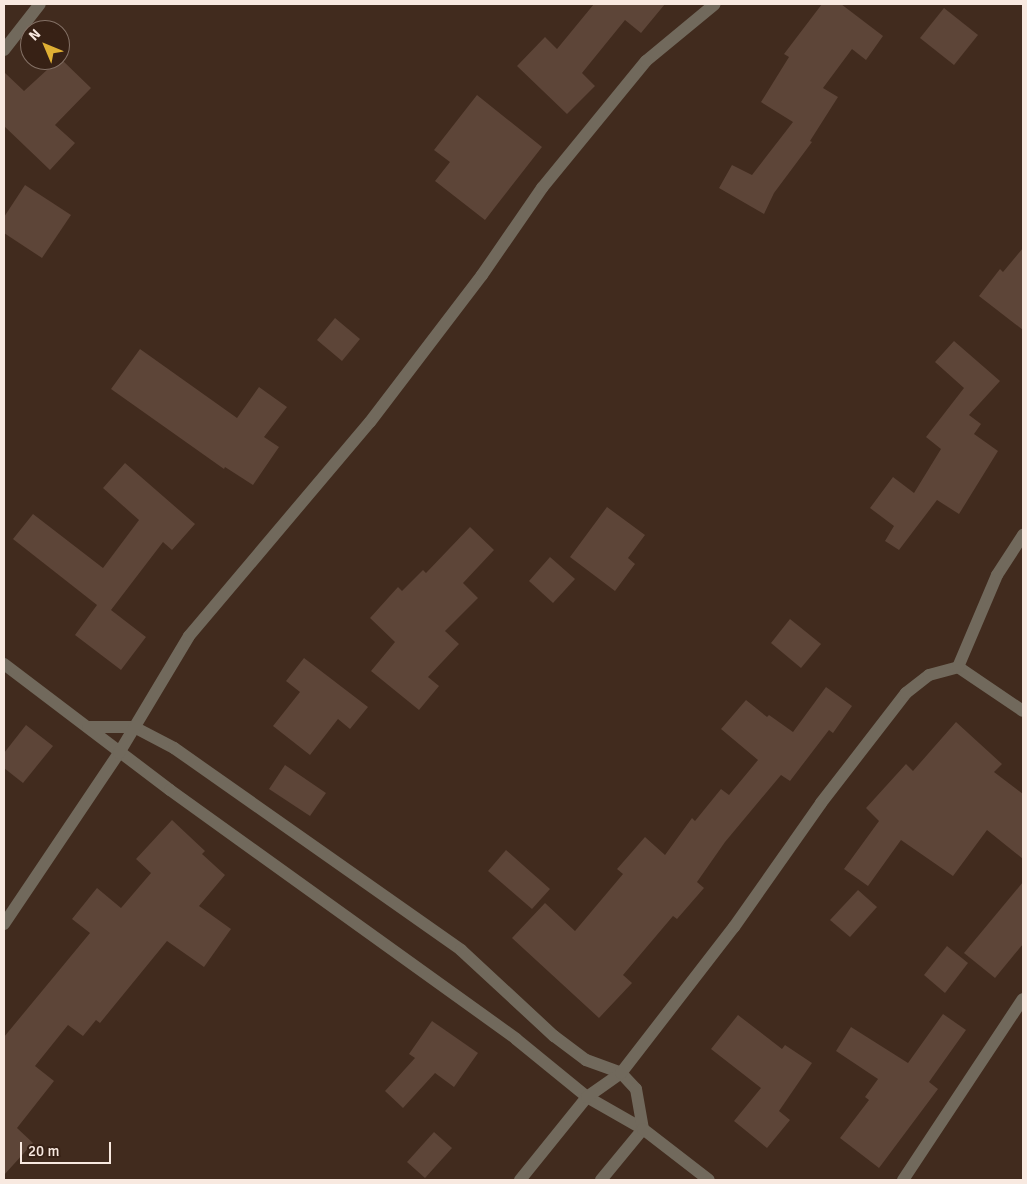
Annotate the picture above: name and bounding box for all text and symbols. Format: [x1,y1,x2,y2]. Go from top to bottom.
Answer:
north arrow [20,20,70,70]
text: N [25,25,44,44]
scale bar [22,1132,114,1164]
text: 20 m [28,1142,59,1160]

